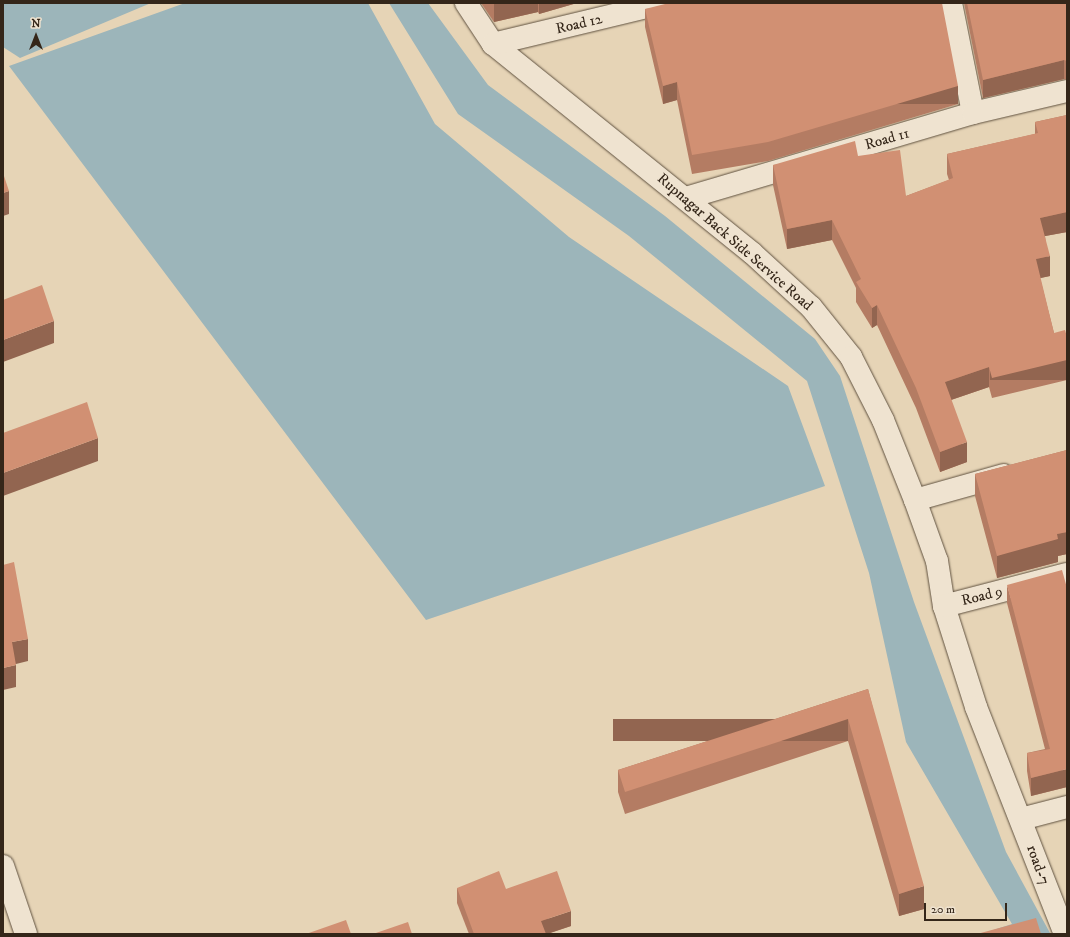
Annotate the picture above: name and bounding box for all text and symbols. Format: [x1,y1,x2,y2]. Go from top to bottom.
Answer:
street label: Road 12 [554,10,604,38]
north arrow [16,16,56,56]
text: N [31,17,41,31]
street label: Road 11 [863,124,911,154]
street label: Rupnagar Back Side Service Road [654,170,816,314]
street label: Road 9 [960,582,1004,610]
street label: road-7 [1023,843,1053,887]
scale bar [926,895,1009,921]
text: 20 m [931,902,955,917]

